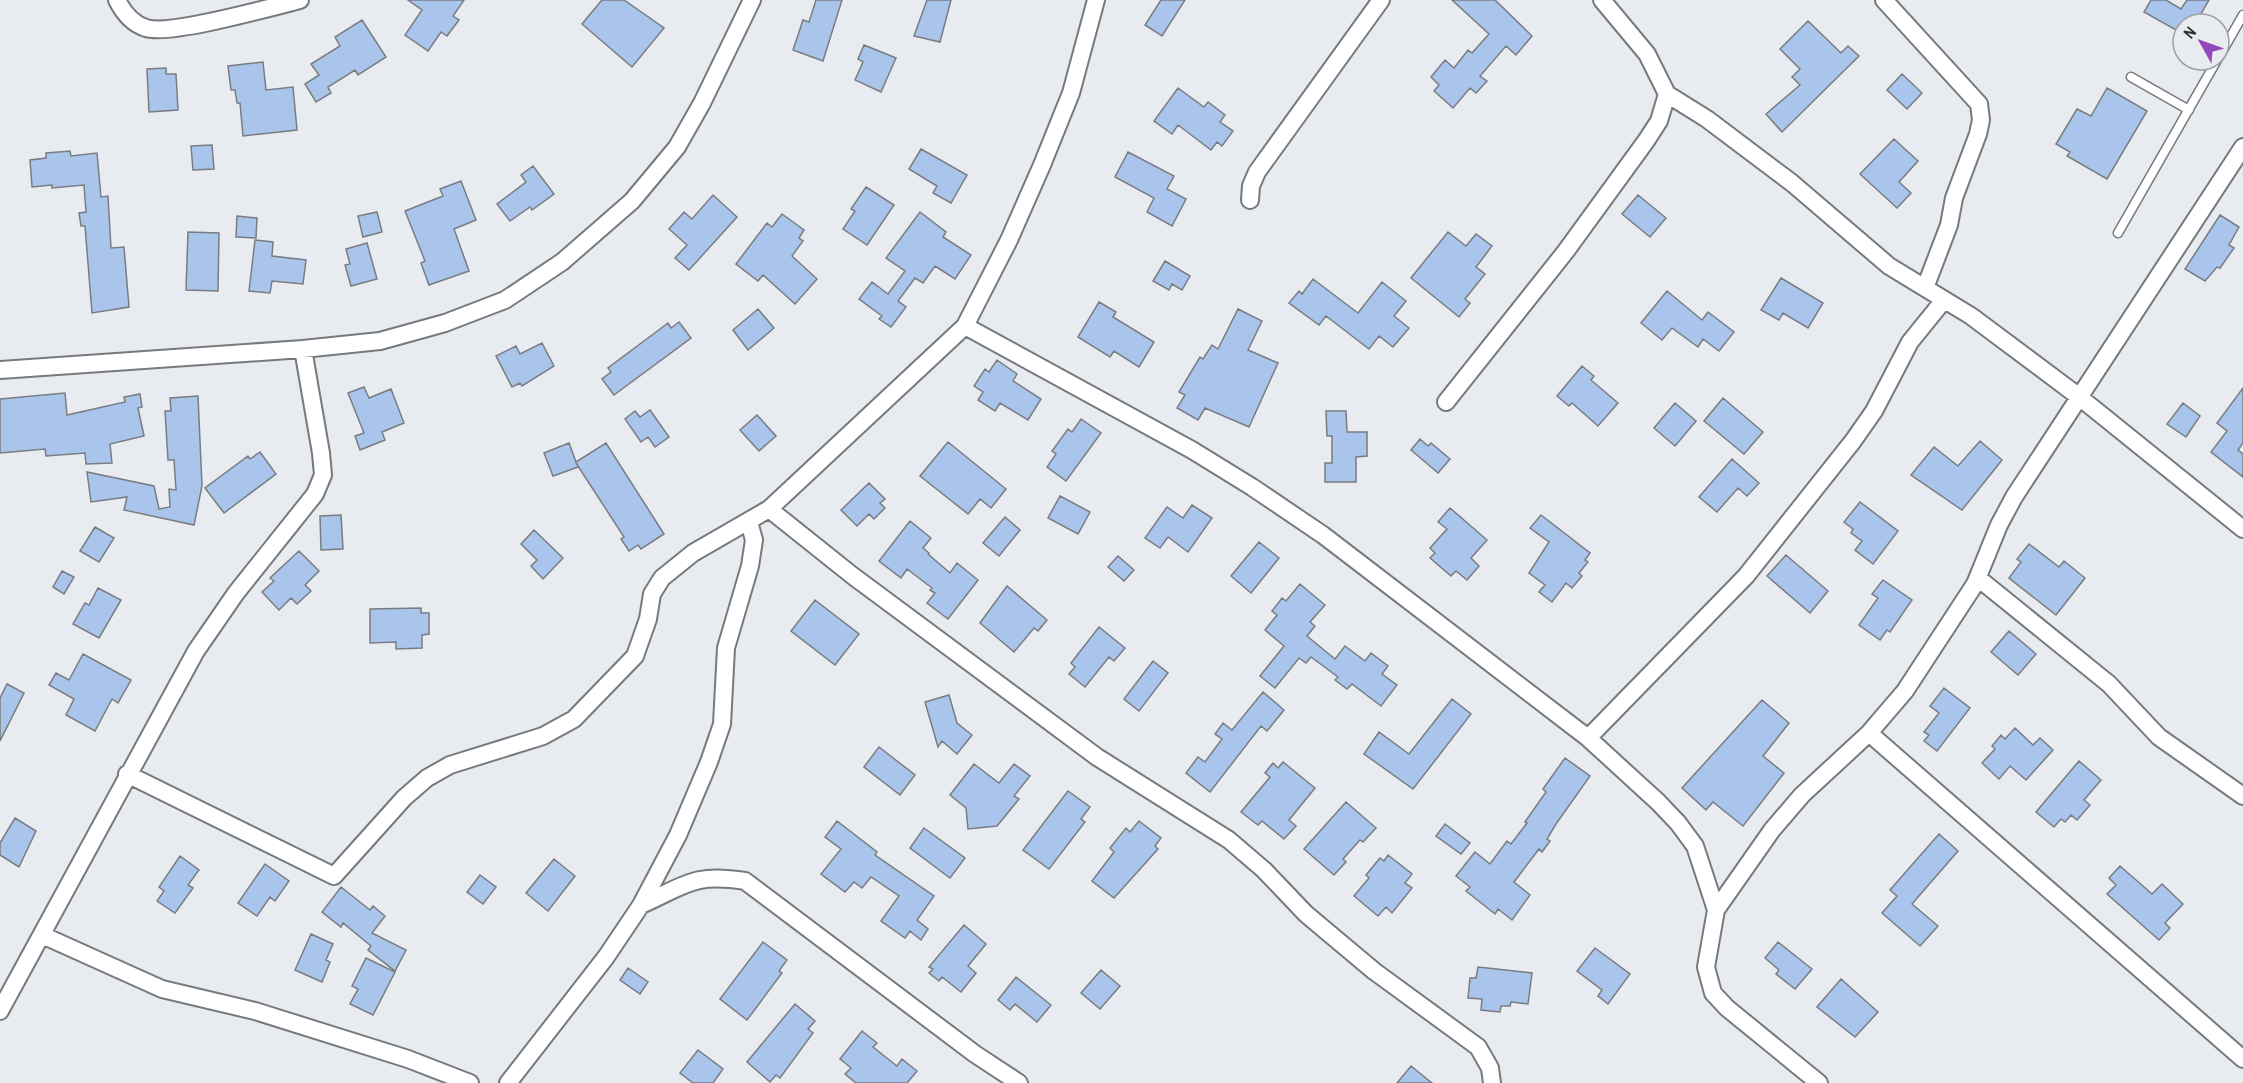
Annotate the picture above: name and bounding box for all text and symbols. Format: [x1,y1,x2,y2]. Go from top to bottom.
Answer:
north arrow [2171,12,2231,72]
text: N [2178,22,2201,43]

